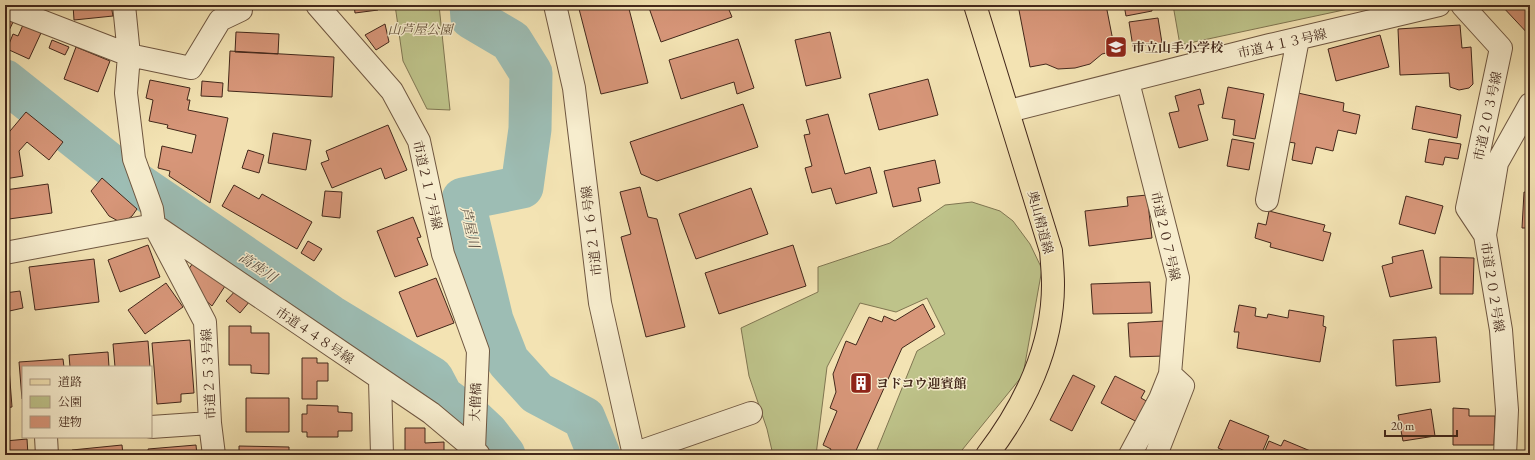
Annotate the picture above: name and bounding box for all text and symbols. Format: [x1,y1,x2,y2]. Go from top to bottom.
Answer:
park label: 山芦屋公園 [387,21,454,38]
street label: 市道４１３号線 [1236,25,1328,62]
school or university icon: 市立山手小学校 [1103,34,1129,60]
place label: 市立山手小学校 [1132,39,1224,56]
street label: 市道２０３号線 [1470,70,1505,162]
street label: 市道２１７号線 [409,139,446,231]
street label: 市道２１６号線 [578,185,605,277]
street label: 奥山精道線 [1024,189,1057,256]
street label: 市道２０７号線 [1147,190,1184,282]
water label: 芦屋川 [457,205,484,251]
street label: 市道２０２号線 [1477,241,1508,333]
water label: 高座川 [236,248,282,287]
street label: 市道４４８号線 [272,303,357,368]
street label: 市道２５３号線 [198,328,219,420]
legend [22,366,152,438]
building icon: ヨドコウ迎賓館 [848,370,874,396]
text: 道路 [58,374,82,390]
place label: ヨドコウ迎賓館 [876,375,966,392]
street label: 大僧橋 [466,382,485,422]
text: 公園 [58,394,82,410]
scale bar [1385,412,1457,438]
text: 建物 [58,414,82,430]
text: 20 m [1391,418,1415,434]

